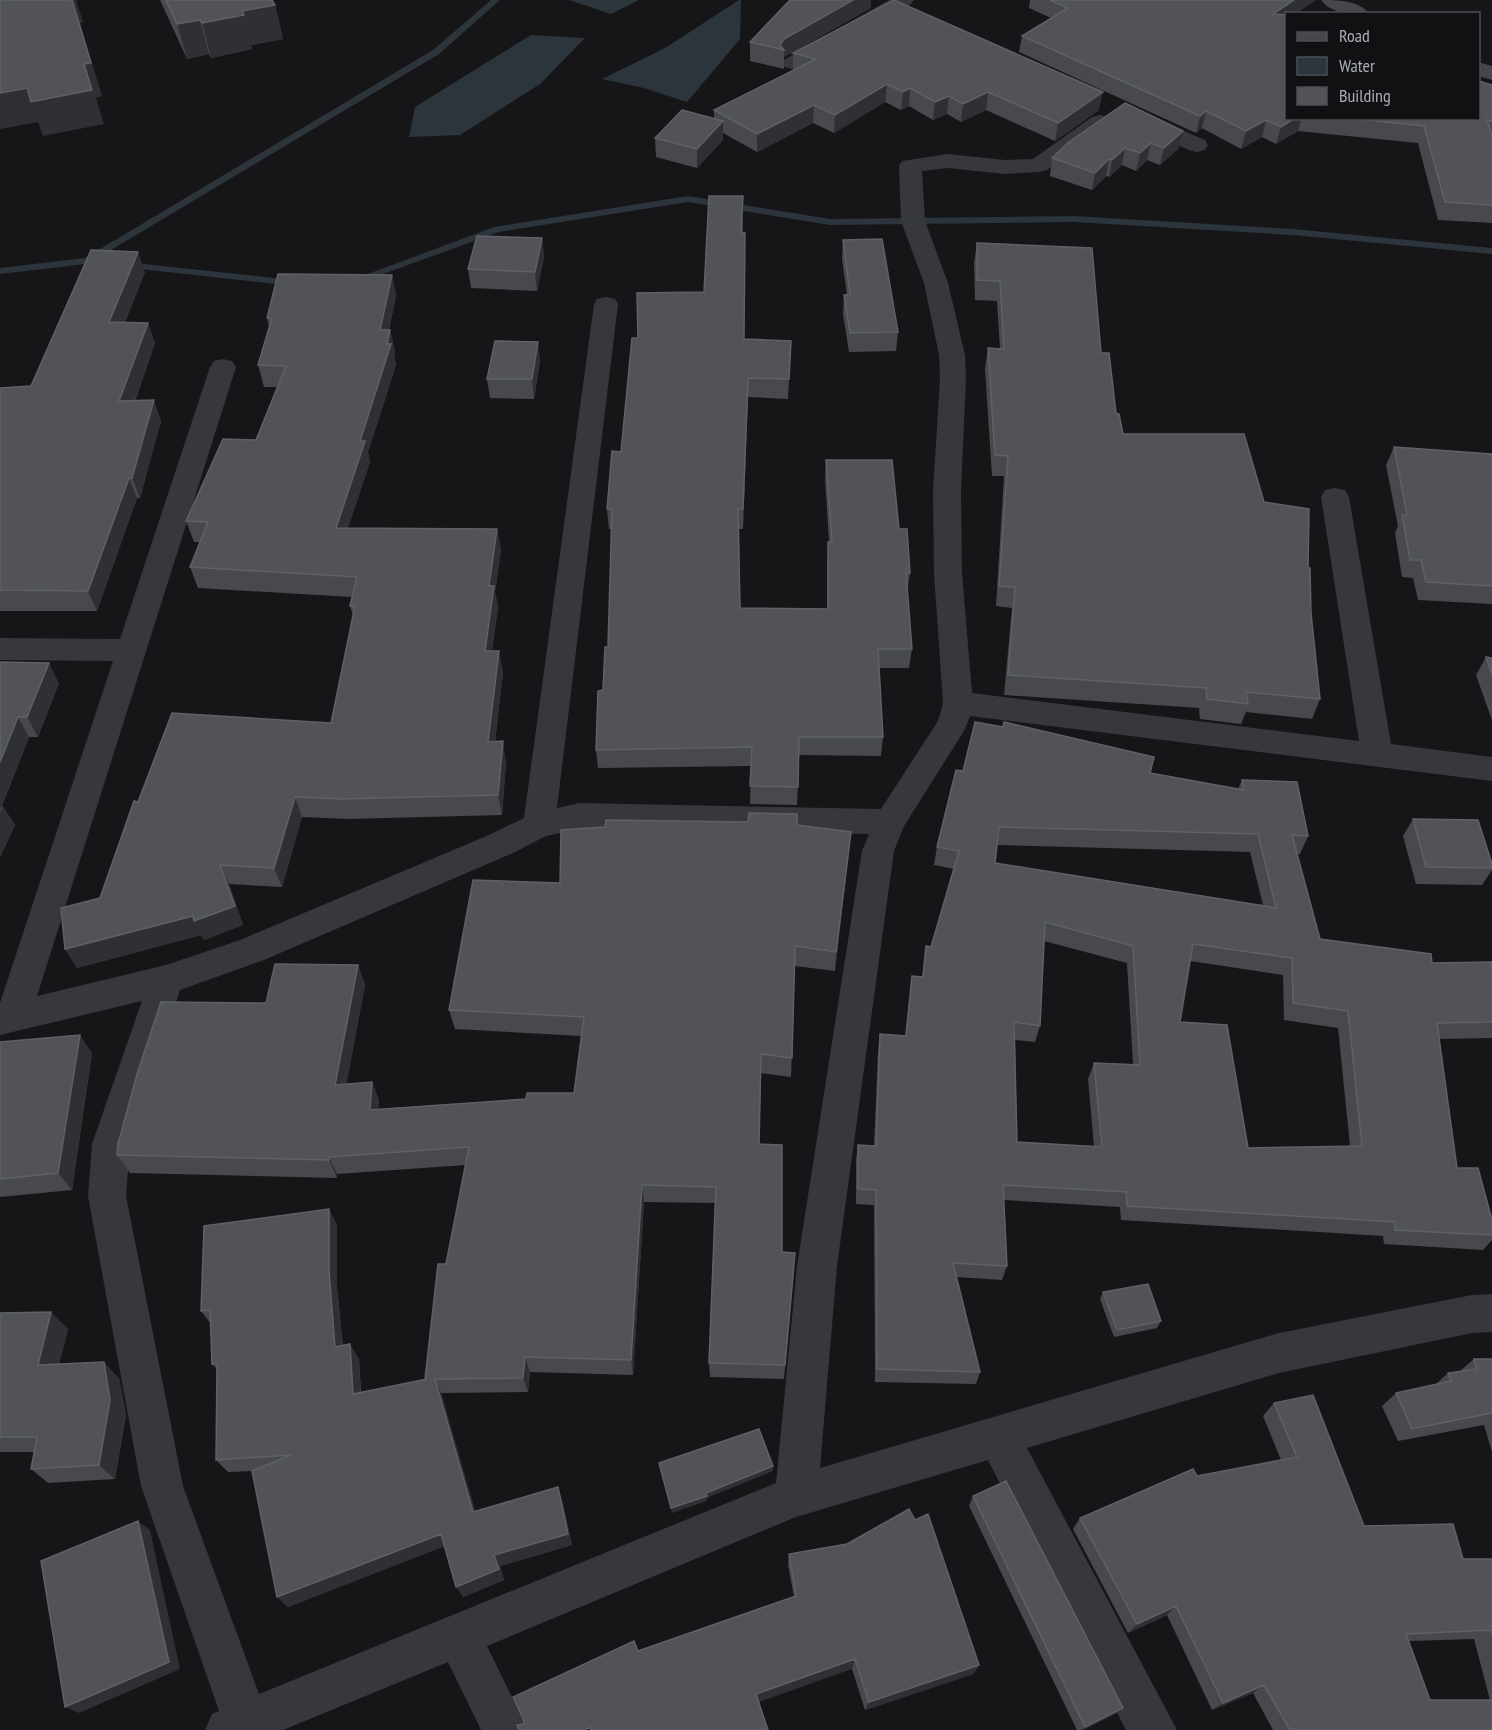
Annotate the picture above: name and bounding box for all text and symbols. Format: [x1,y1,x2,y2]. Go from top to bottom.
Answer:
legend [1285,12,1480,120]
text: Road [1339,24,1370,47]
text: Water [1339,54,1375,77]
text: Building [1339,84,1391,107]

